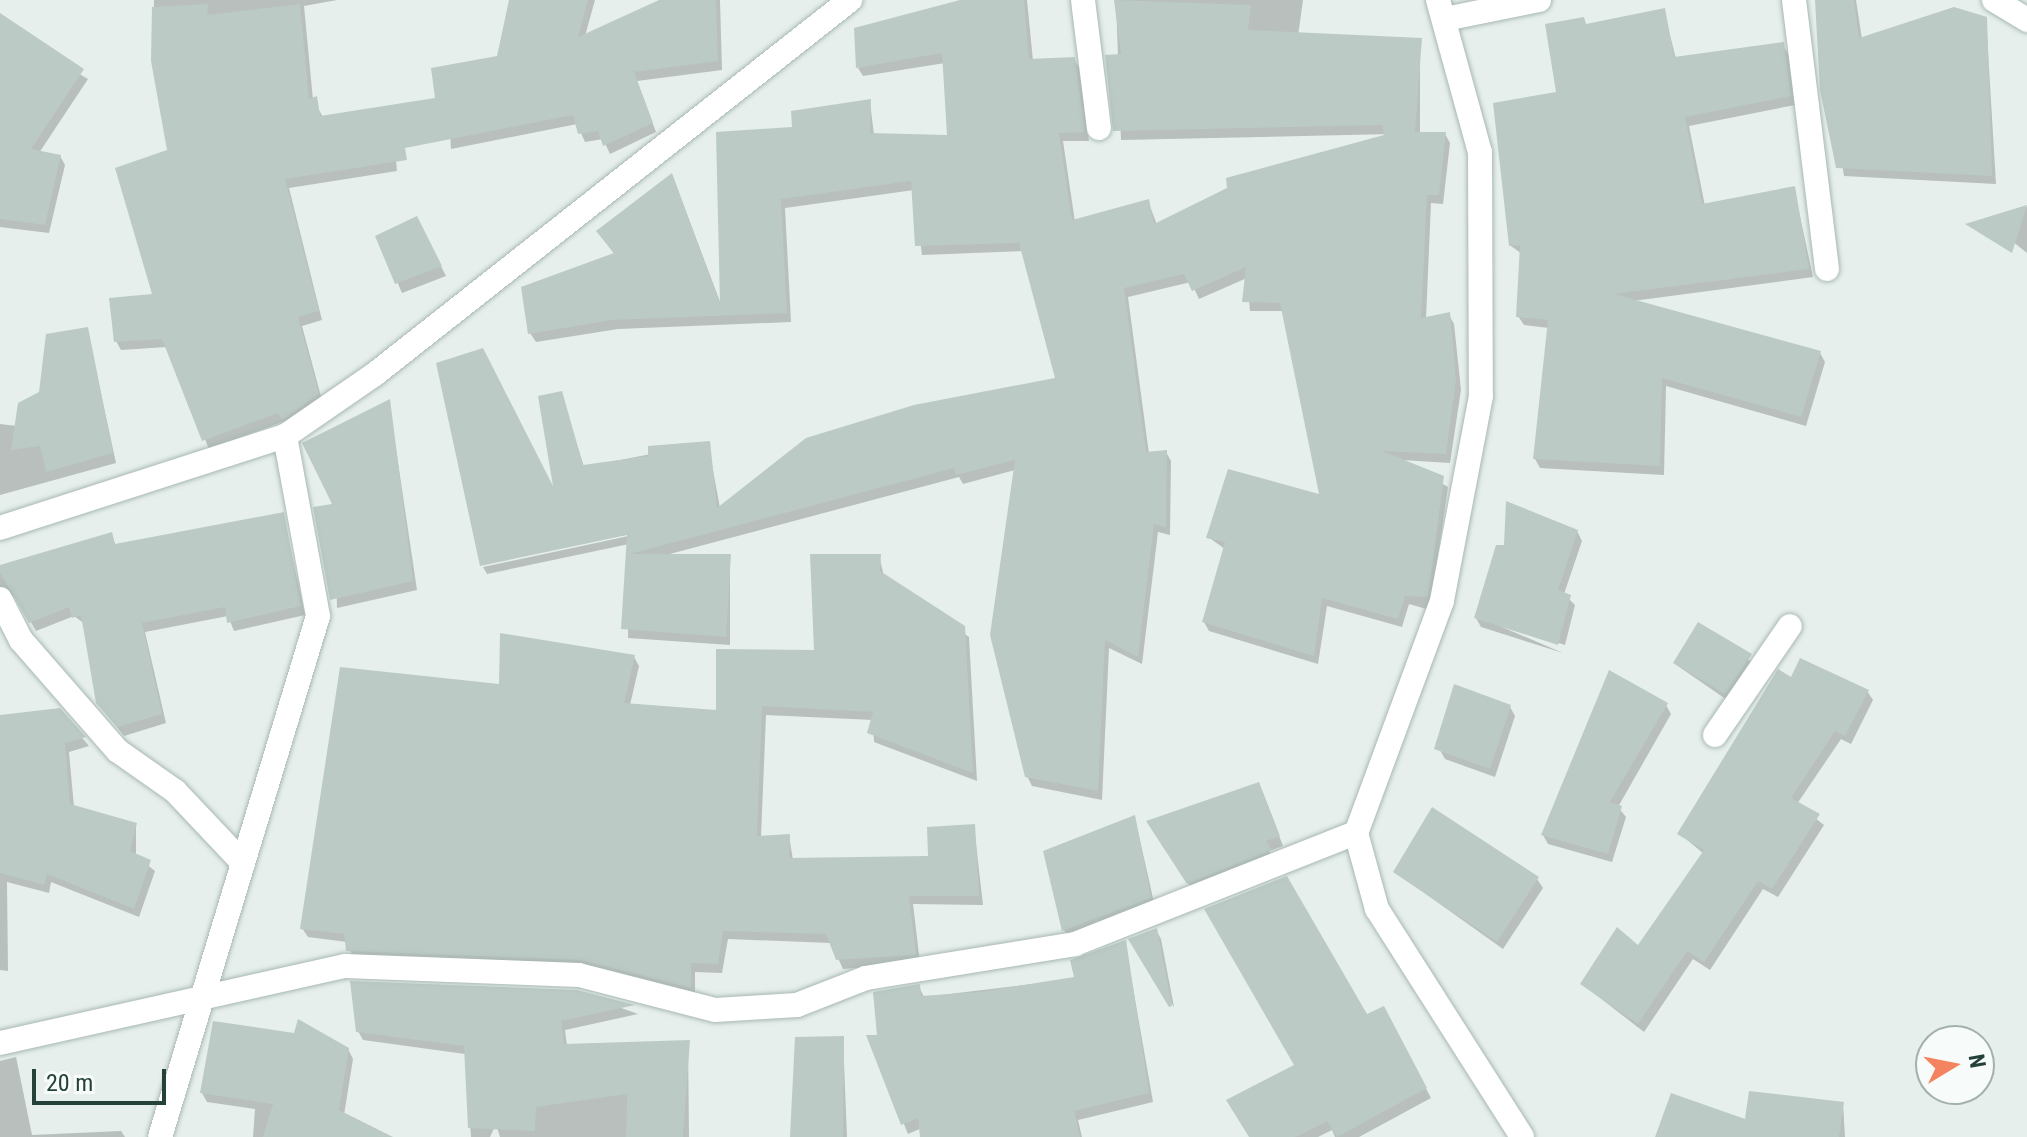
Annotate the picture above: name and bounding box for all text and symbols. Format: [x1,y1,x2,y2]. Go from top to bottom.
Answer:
north arrow [1915,1025,1995,1105]
text: N [1964,1052,1991,1070]
scale bar [36,1053,170,1103]
text: 20 m [46,1069,93,1097]

